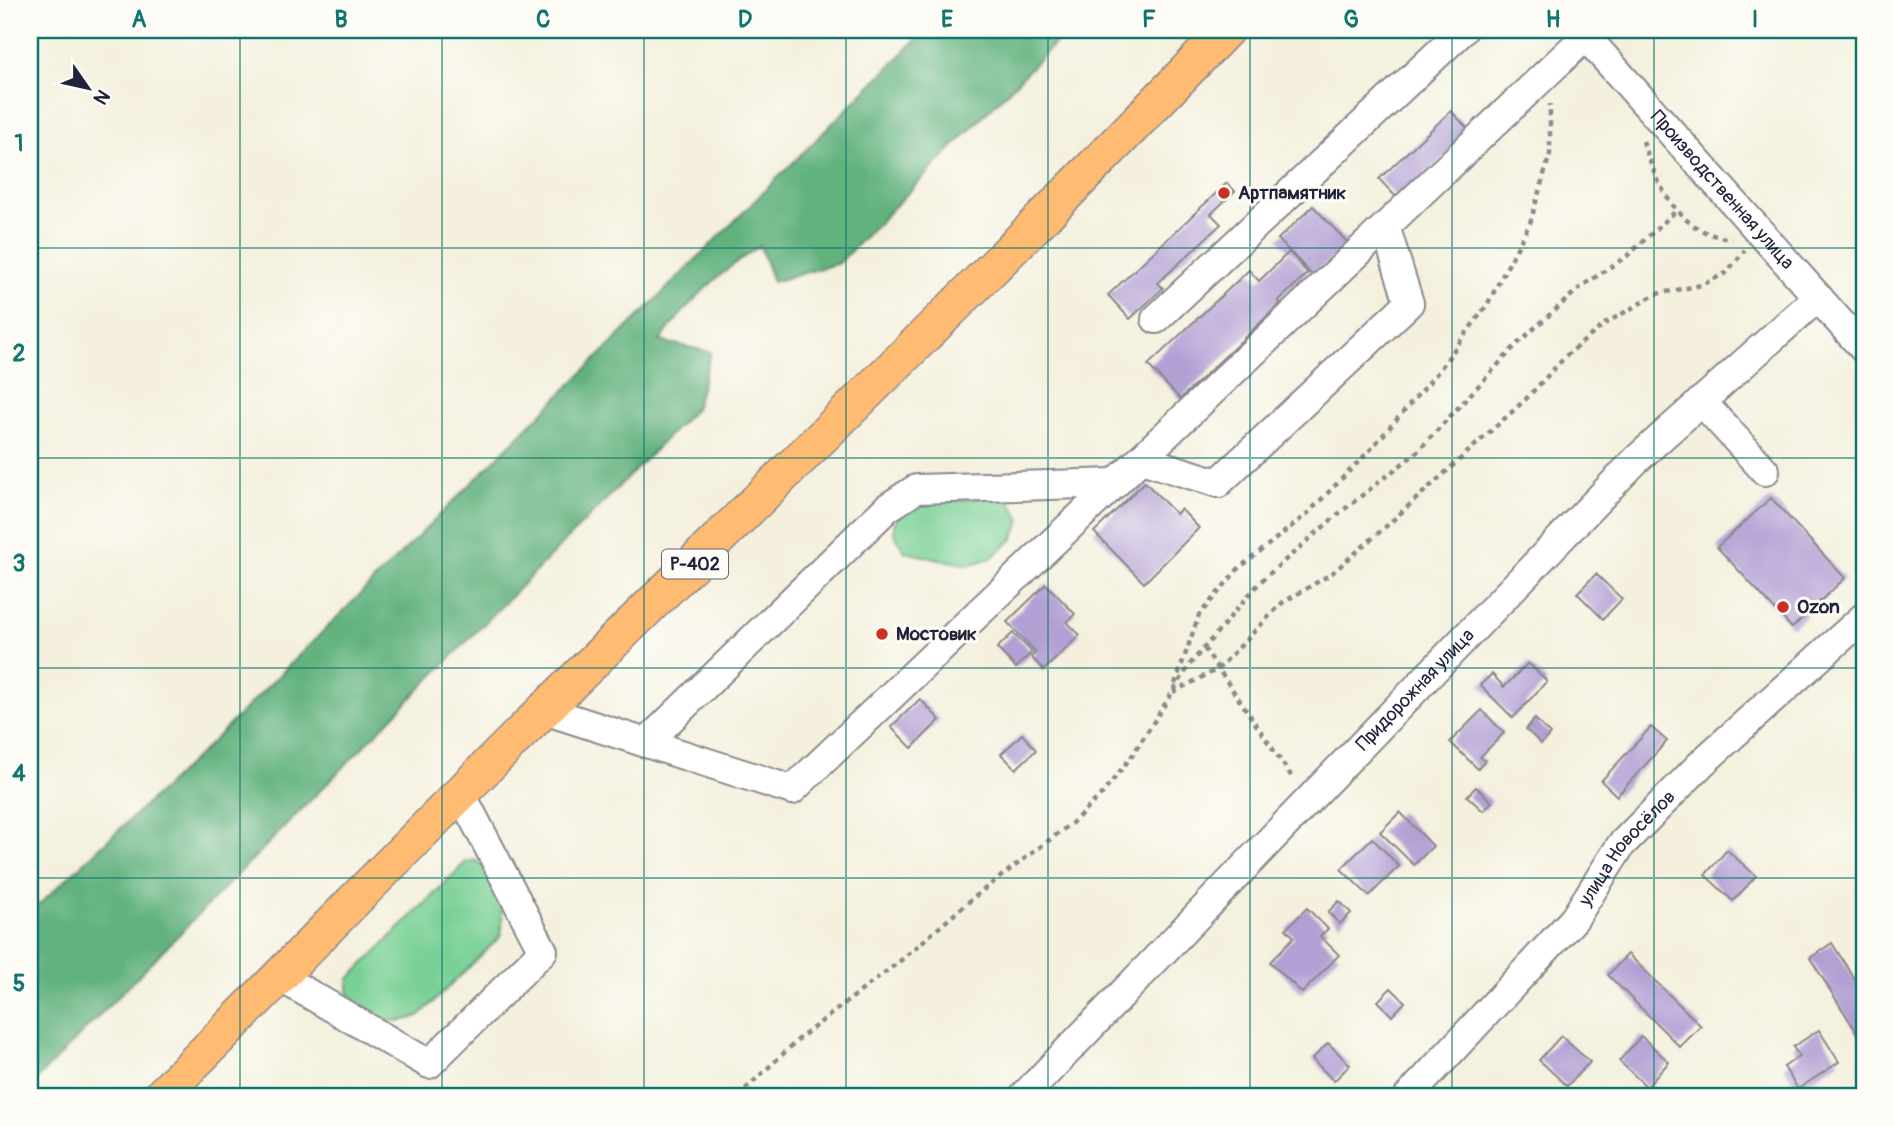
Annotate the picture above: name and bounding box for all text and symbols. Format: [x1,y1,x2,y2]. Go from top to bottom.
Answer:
text: A [132,5,147,34]
text: B [334,5,348,34]
text: C [536,5,550,34]
text: D [738,5,752,34]
text: E [941,5,953,34]
text: F [1142,5,1156,34]
text: G [1343,5,1359,34]
text: H [1546,5,1560,34]
text: I [1752,5,1758,34]
north arrow [52,52,122,122]
text: N [88,85,115,109]
street label: Производственная улица [1645,105,1800,274]
text: 1 [15,129,24,158]
place label: Артпамятник [1238,181,1346,205]
marker: Артпамятник [1216,185,1232,201]
text: 2 [13,339,26,368]
text: 3 [13,549,25,578]
road number: Р-402 [662,550,728,578]
place label: Ozon [1797,595,1840,619]
marker: Ozon [1775,599,1791,615]
place label: Мостовик [896,622,977,646]
street label: Придорожная улица [1351,623,1479,756]
marker: Мостовик [874,626,890,642]
text: 4 [12,759,26,788]
street label: улица Новосёлов [1573,785,1681,911]
text: 5 [13,969,25,998]

